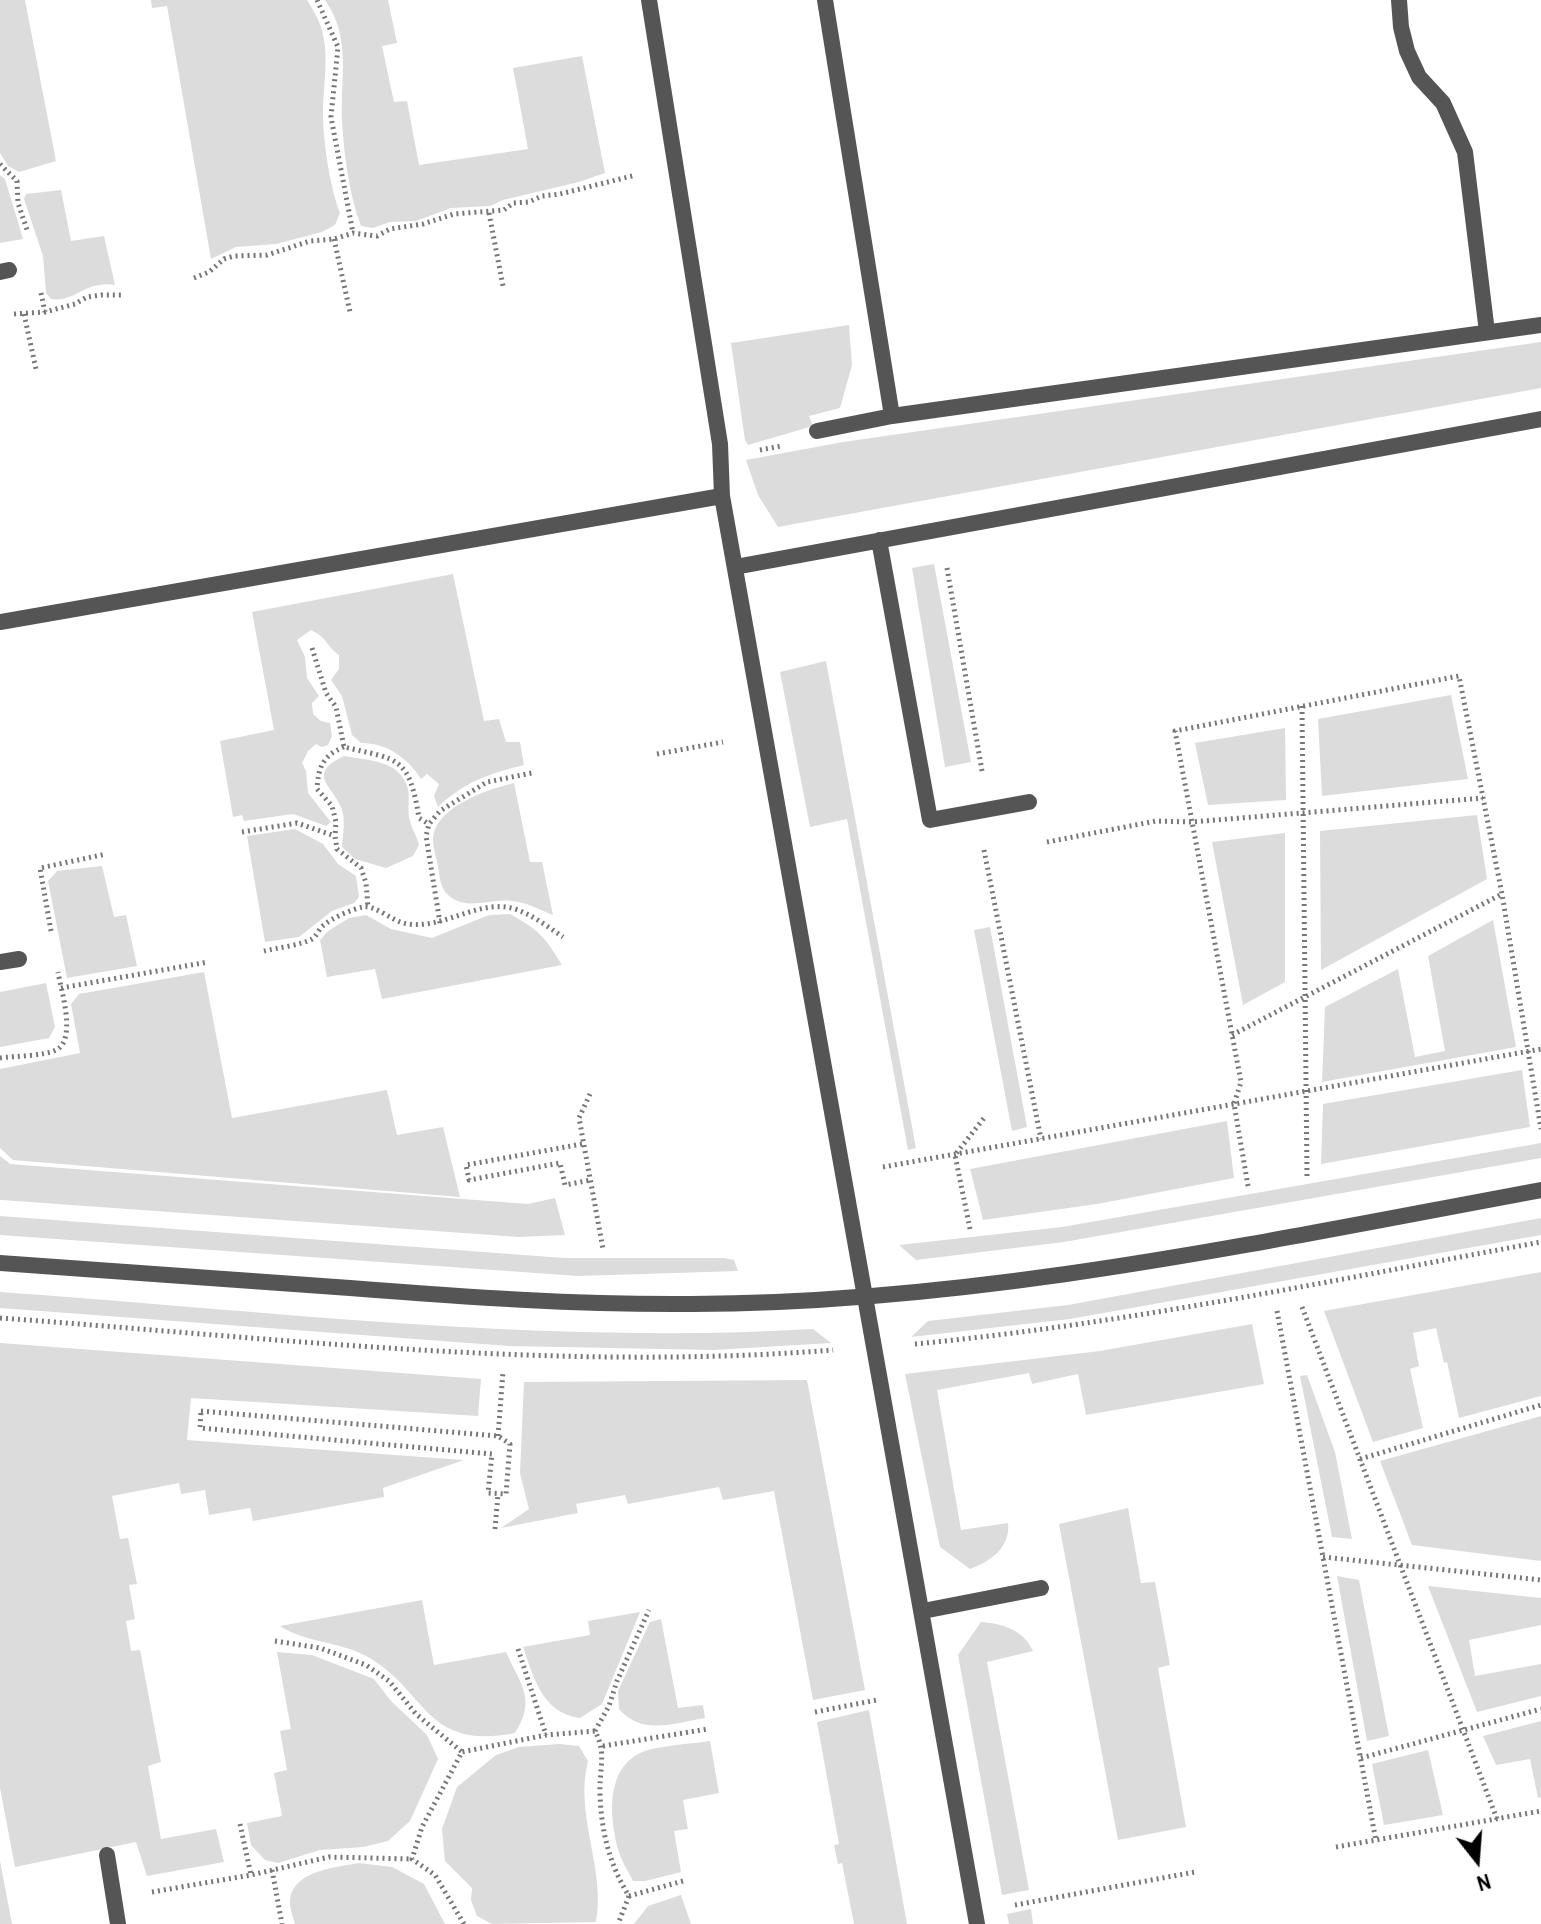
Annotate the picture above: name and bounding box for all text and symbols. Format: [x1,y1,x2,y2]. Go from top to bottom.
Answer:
north arrow [1437,1820,1517,1900]
text: N [1473,1867,1495,1899]

